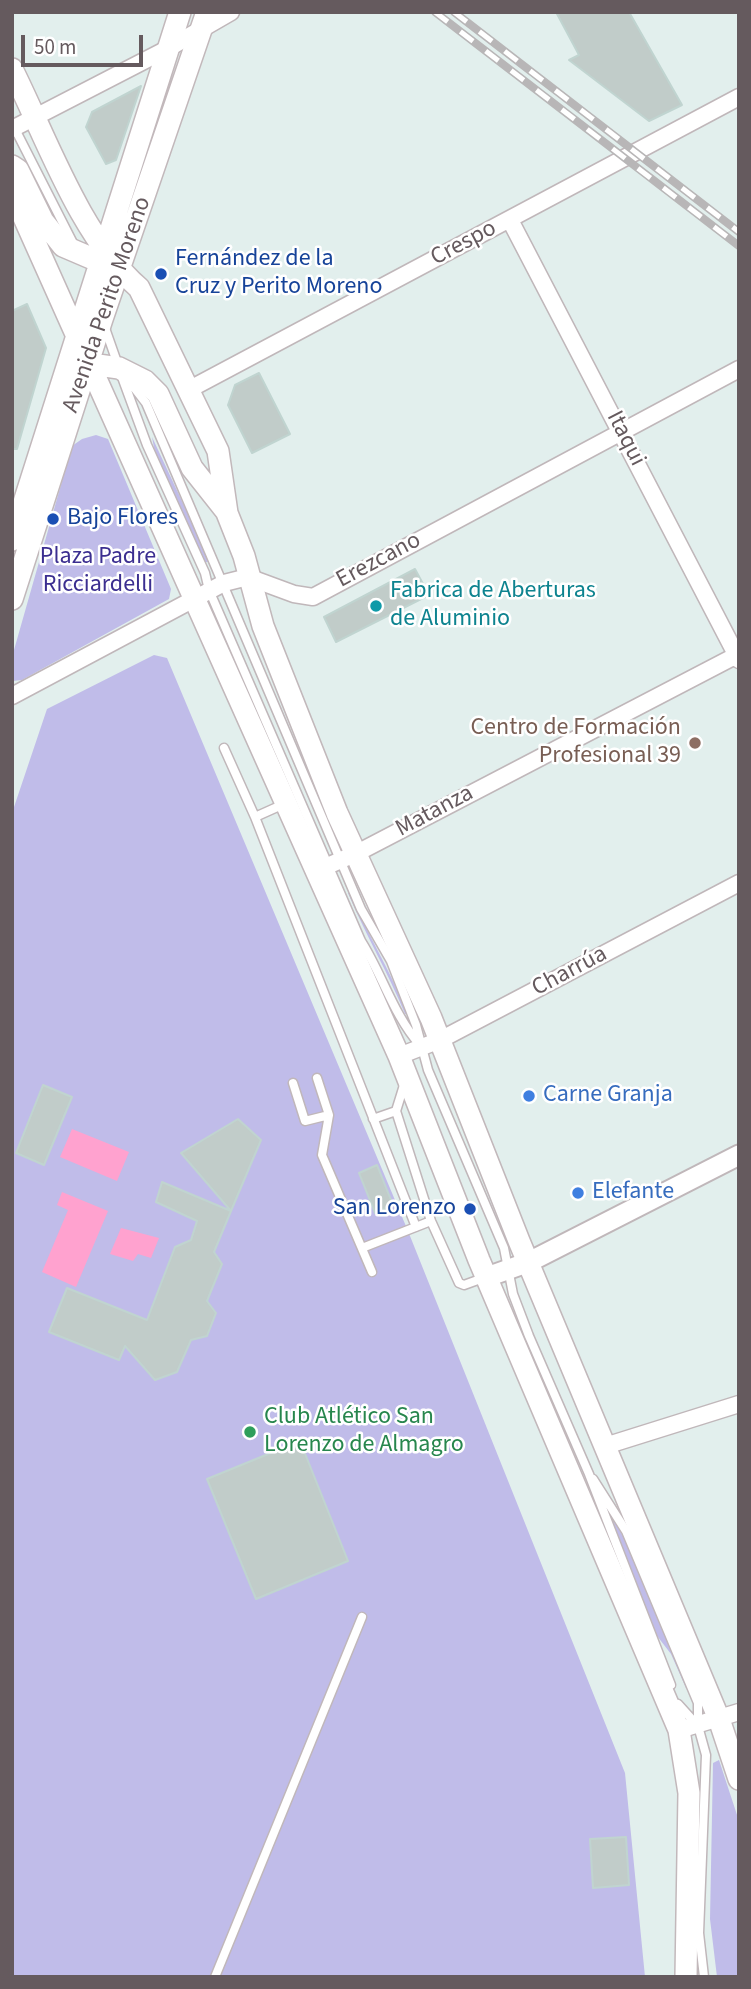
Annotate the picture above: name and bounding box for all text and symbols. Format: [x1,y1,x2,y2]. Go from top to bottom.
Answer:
scale bar [24,21,147,65]
text: 50 m [34,32,76,62]
street label: Avenida Perito Moreno [58,193,158,417]
street label: Crespo [426,215,502,273]
place label: Fernández de la Cruz y Perito Moreno [175,246,382,302]
marker: Fernández de la Cruz y Perito Moreno [153,266,169,282]
street label: Itaqui [599,406,651,472]
place label: Bajo Flores [67,505,178,533]
marker: Bajo Flores [45,511,61,527]
street label: Erezcano [332,527,426,595]
park label: Plaza Padre Ricciardelli [40,544,156,600]
place label: Fabrica de Aberturas de Aluminio [390,578,596,634]
marker: Fabrica de Aberturas de Aluminio [368,598,384,614]
place label: Centro de Formación Profesional 39 [470,715,681,771]
marker: Centro de Formación Profesional 39 [687,735,703,751]
street label: Matanza [391,780,479,844]
street label: Charrúa [528,940,612,1004]
place label: Carne Granja [543,1082,673,1110]
marker: Carne Granja [521,1088,537,1104]
place label: Elefante [592,1179,674,1207]
marker: Elefante [570,1185,586,1201]
place label: San Lorenzo [333,1195,456,1223]
marker: San Lorenzo [462,1201,478,1217]
place label: Club Atlético San Lorenzo de Almagro [264,1404,464,1460]
marker: Club Atlético San Lorenzo de Almagro [242,1424,258,1440]

